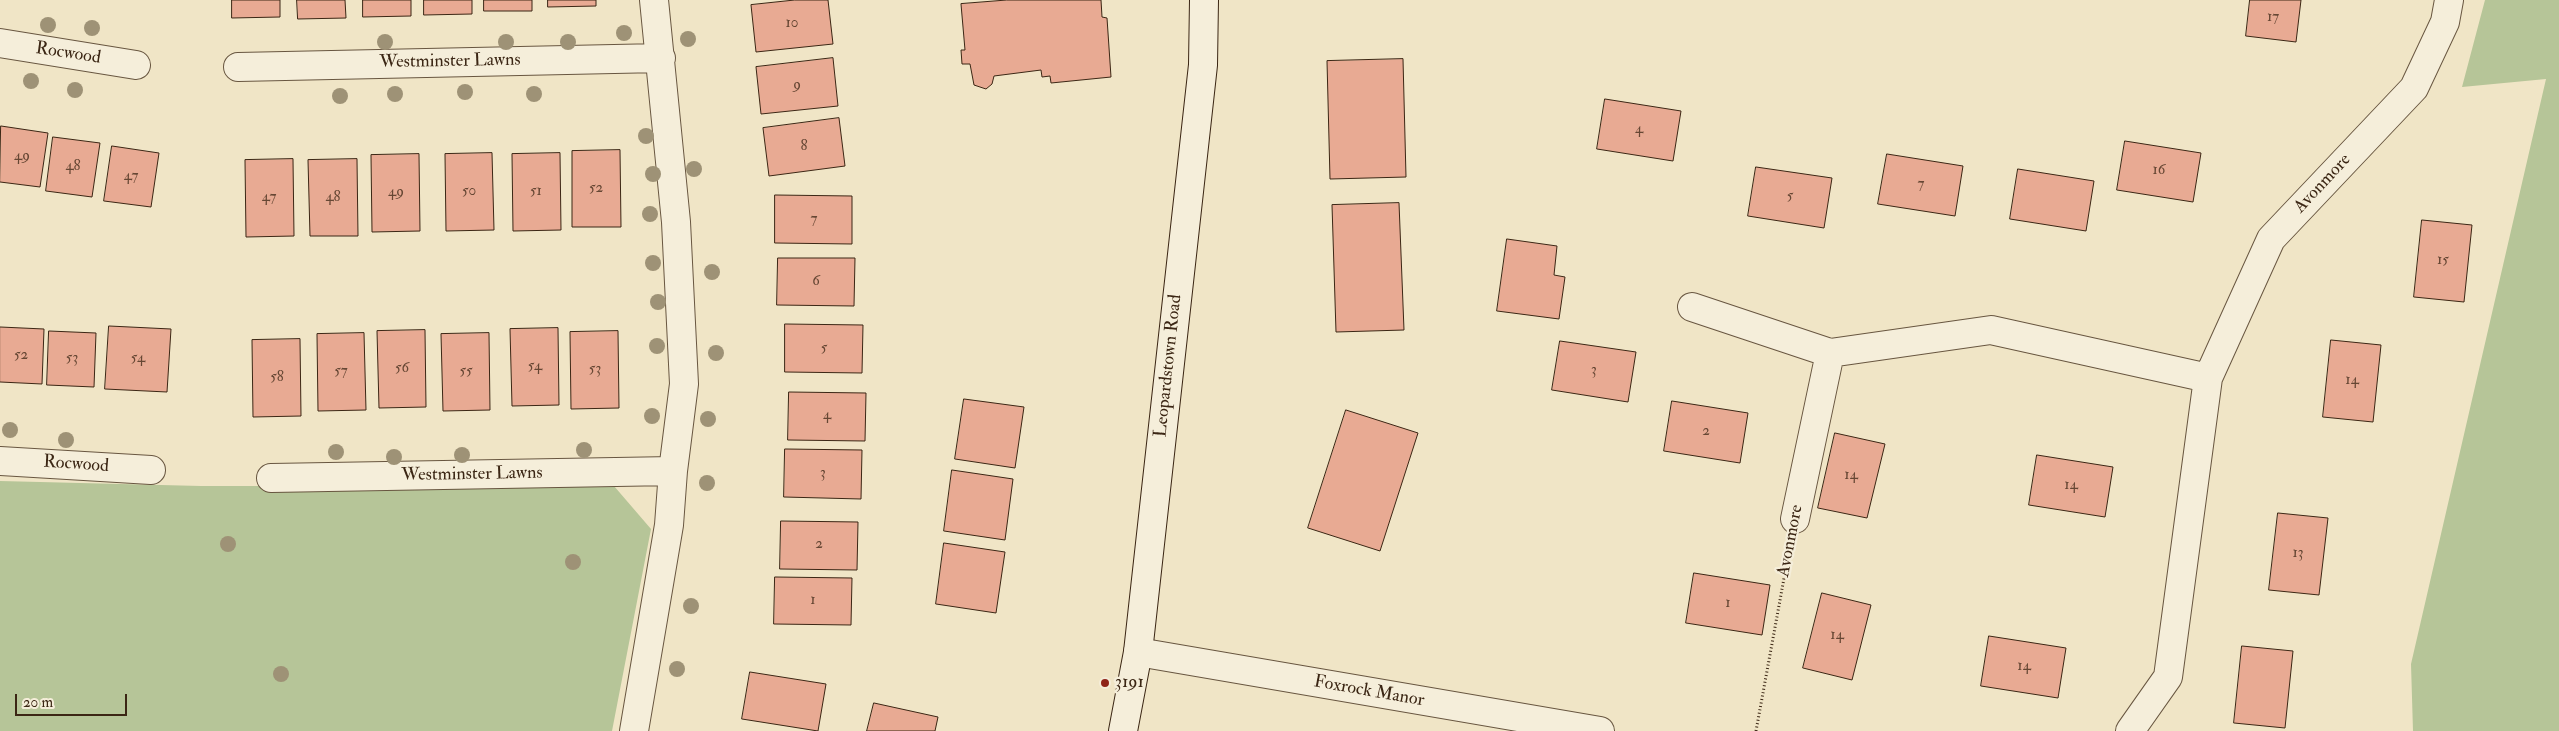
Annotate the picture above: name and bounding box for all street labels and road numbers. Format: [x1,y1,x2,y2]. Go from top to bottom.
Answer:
street label: Rocwood [34,38,102,70]
street label: Westminster Lawns [379,50,521,74]
street label: Avonmore [2290,150,2356,218]
street label: Leopardstown Road [1151,294,1187,438]
street label: Rocwood [42,452,110,478]
street label: Westminster Lawns [401,463,543,487]
street label: Avonmore [1773,503,1809,579]
street label: Foxrock Manor [1312,672,1426,712]

